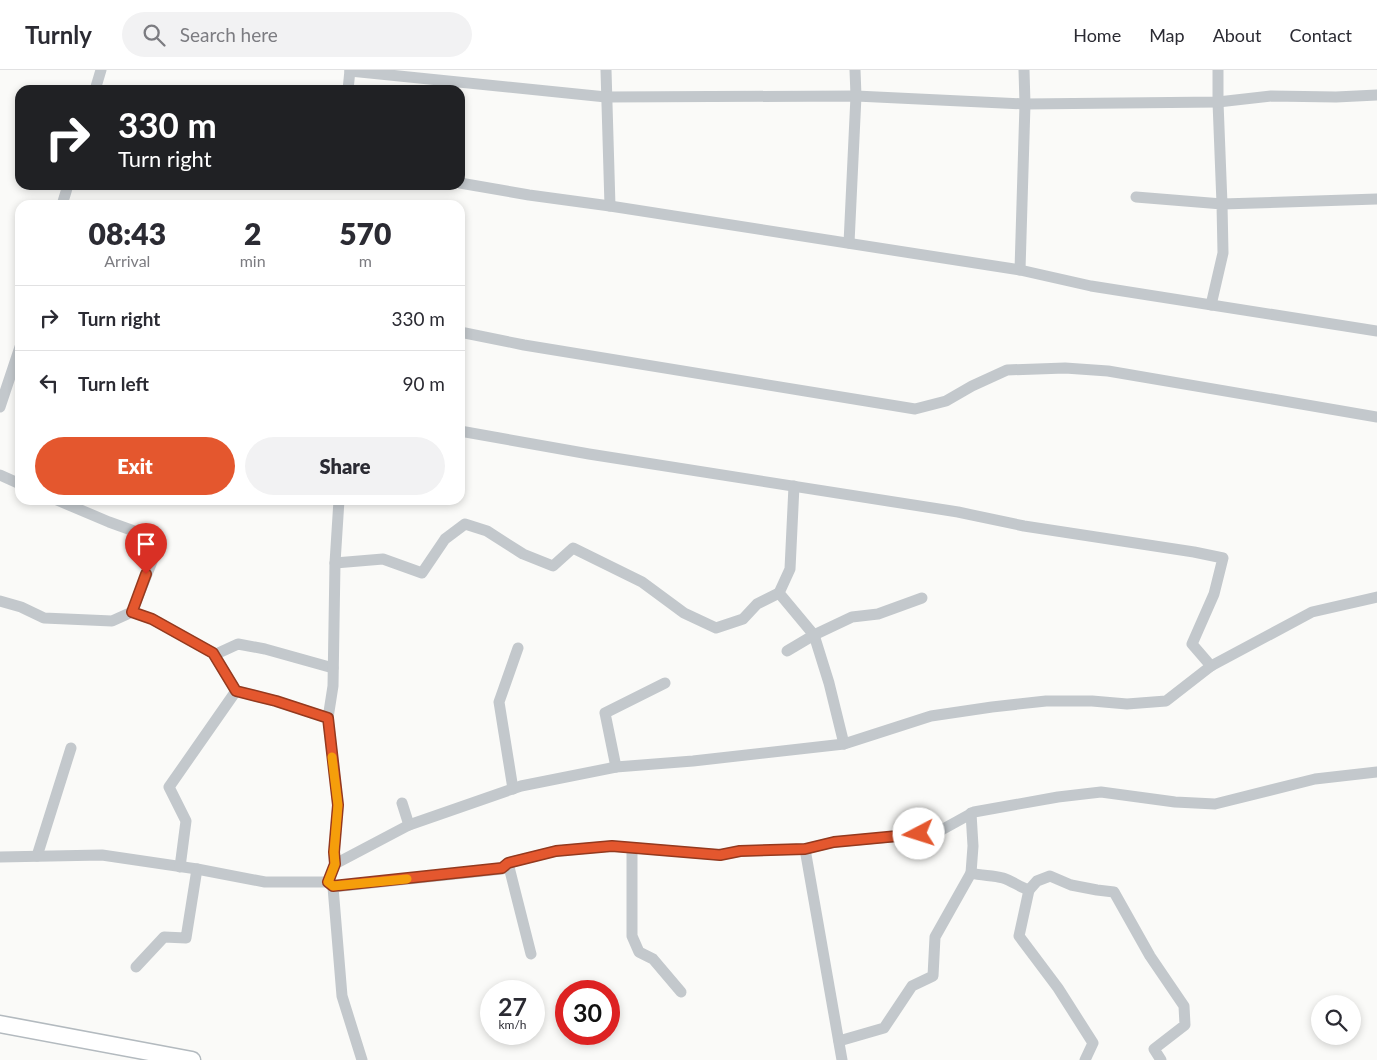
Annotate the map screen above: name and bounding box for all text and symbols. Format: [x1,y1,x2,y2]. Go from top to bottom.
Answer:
search box [122,12,472,57]
text: Turnly [25,20,92,49]
icon: search [140,21,168,49]
text: Search here [180,23,278,46]
text: Home [1073,24,1121,46]
text: Map [1149,24,1185,46]
text: About [1213,24,1262,46]
text: Contact [1290,24,1352,46]
text: 330 m [118,103,217,145]
icon: right [35,105,100,170]
text: Turn right [118,145,212,172]
text: 08:43 [89,215,166,251]
text: 2 [244,215,261,251]
text: 570 [339,215,391,251]
text: Arrival [104,251,150,270]
text: min [240,251,266,270]
text: m [359,251,372,270]
icon: right [35,304,63,332]
text: Turn right [78,307,160,330]
text: 330 m [391,307,445,330]
icon: left [35,369,63,397]
text: Turn left [78,372,149,395]
text: 90 m [402,372,445,395]
button: Exit [35,437,235,495]
button: Share [245,437,445,495]
pin [125,523,167,574]
icon: arrive [132,530,160,558]
position arrow [892,807,944,859]
speed limit sign: 30 [555,980,620,1045]
text: 27 [498,991,527,1021]
map controls [1311,995,1361,1045]
button: search [1311,995,1361,1045]
text: km/h [498,1017,527,1032]

